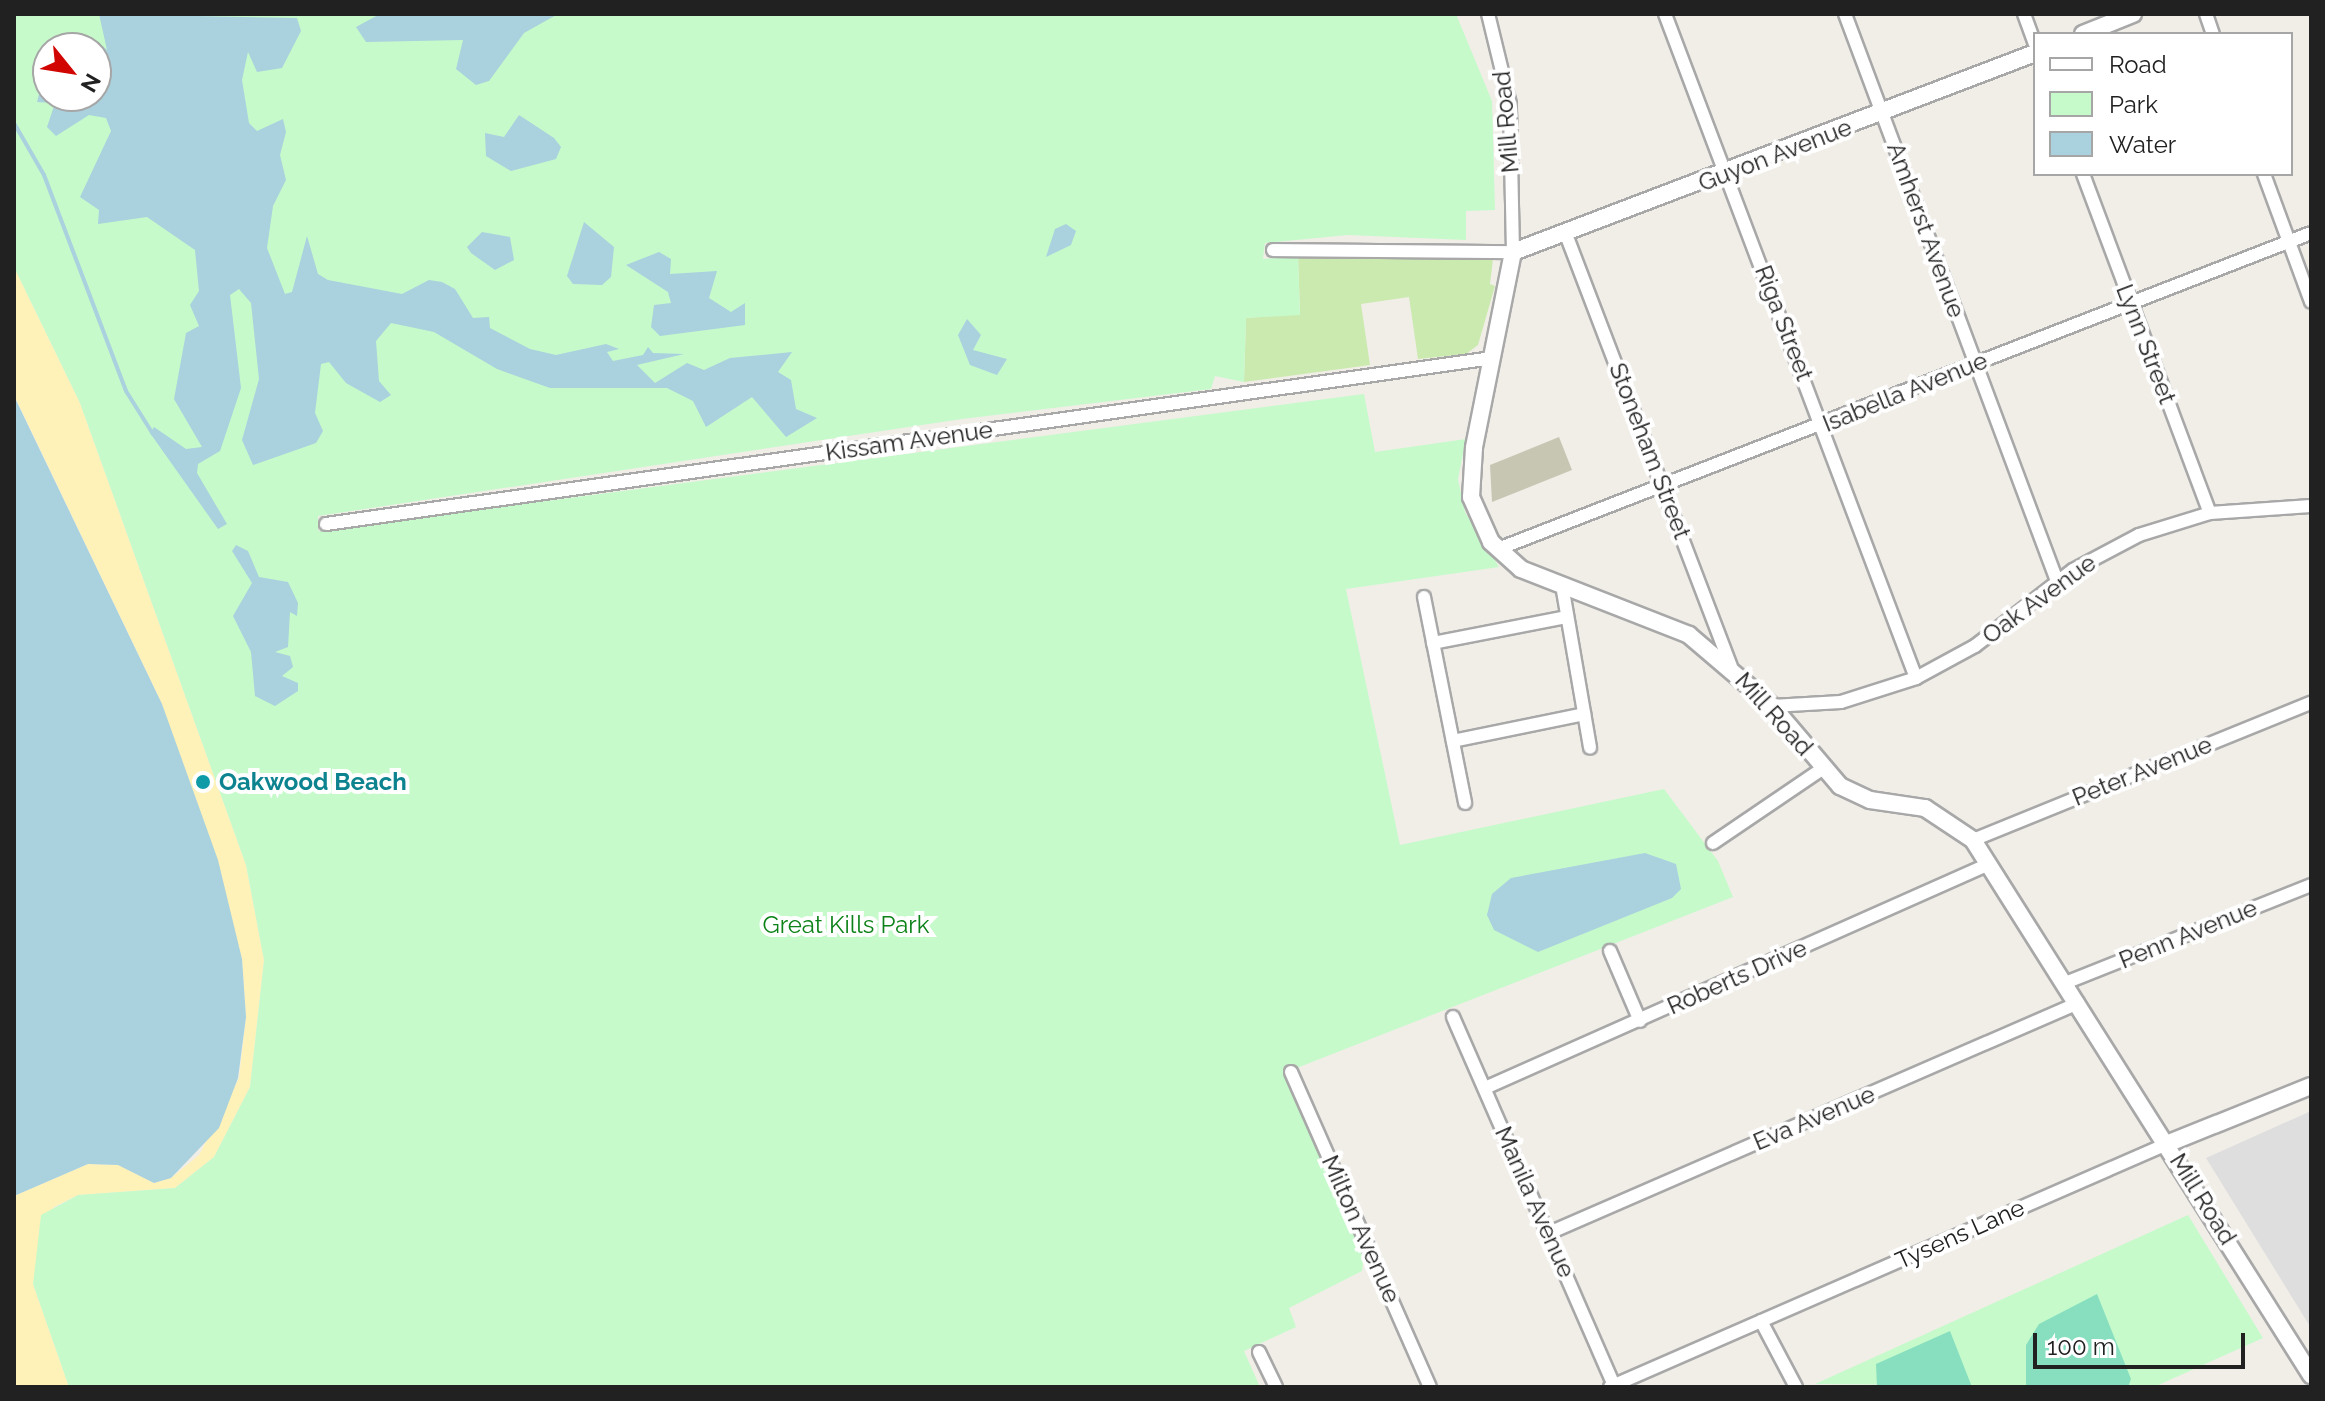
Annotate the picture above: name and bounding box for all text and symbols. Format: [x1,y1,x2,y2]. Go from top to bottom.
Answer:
north arrow [32,32,112,112]
legend [2033,32,2293,176]
text: Road [2109,50,2167,79]
text: N [76,69,107,97]
street label: Mill Road [1487,69,1525,175]
text: Park [2109,90,2158,119]
street label: Guyon Avenue [1694,112,1856,198]
text: Water [2109,130,2176,159]
street label: Amherst Avenue [1881,138,1971,322]
street label: Riga Street [1749,261,1819,385]
street label: Lynn Street [2110,280,2182,408]
street label: Isabella Avenue [1818,346,1992,438]
street label: Stoneham Street [1603,359,1697,543]
street label: Kissam Avenue [823,415,995,467]
street label: Oak Avenue [1976,548,2102,650]
street label: Mill Road [1729,666,1819,762]
street label: Peter Avenue [2067,730,2217,812]
place label: Oakwood Beach [219,768,407,796]
marker: Oakwood Beach [194,773,212,791]
street label: Penn Avenue [2114,893,2262,975]
park label: Great Kills Park [763,911,929,939]
street label: Roberts Drive [1663,933,1811,1021]
street label: Eva Avenue [1749,1079,1879,1157]
street label: Manila Avenue [1489,1122,1581,1282]
street label: Mill Road [2163,1148,2243,1250]
street label: Milton Avenue [1315,1150,1407,1308]
street label: Tysens Lane [1891,1193,2029,1275]
scale bar [2037,1317,2249,1367]
text: 100 m [2047,1332,2115,1361]

